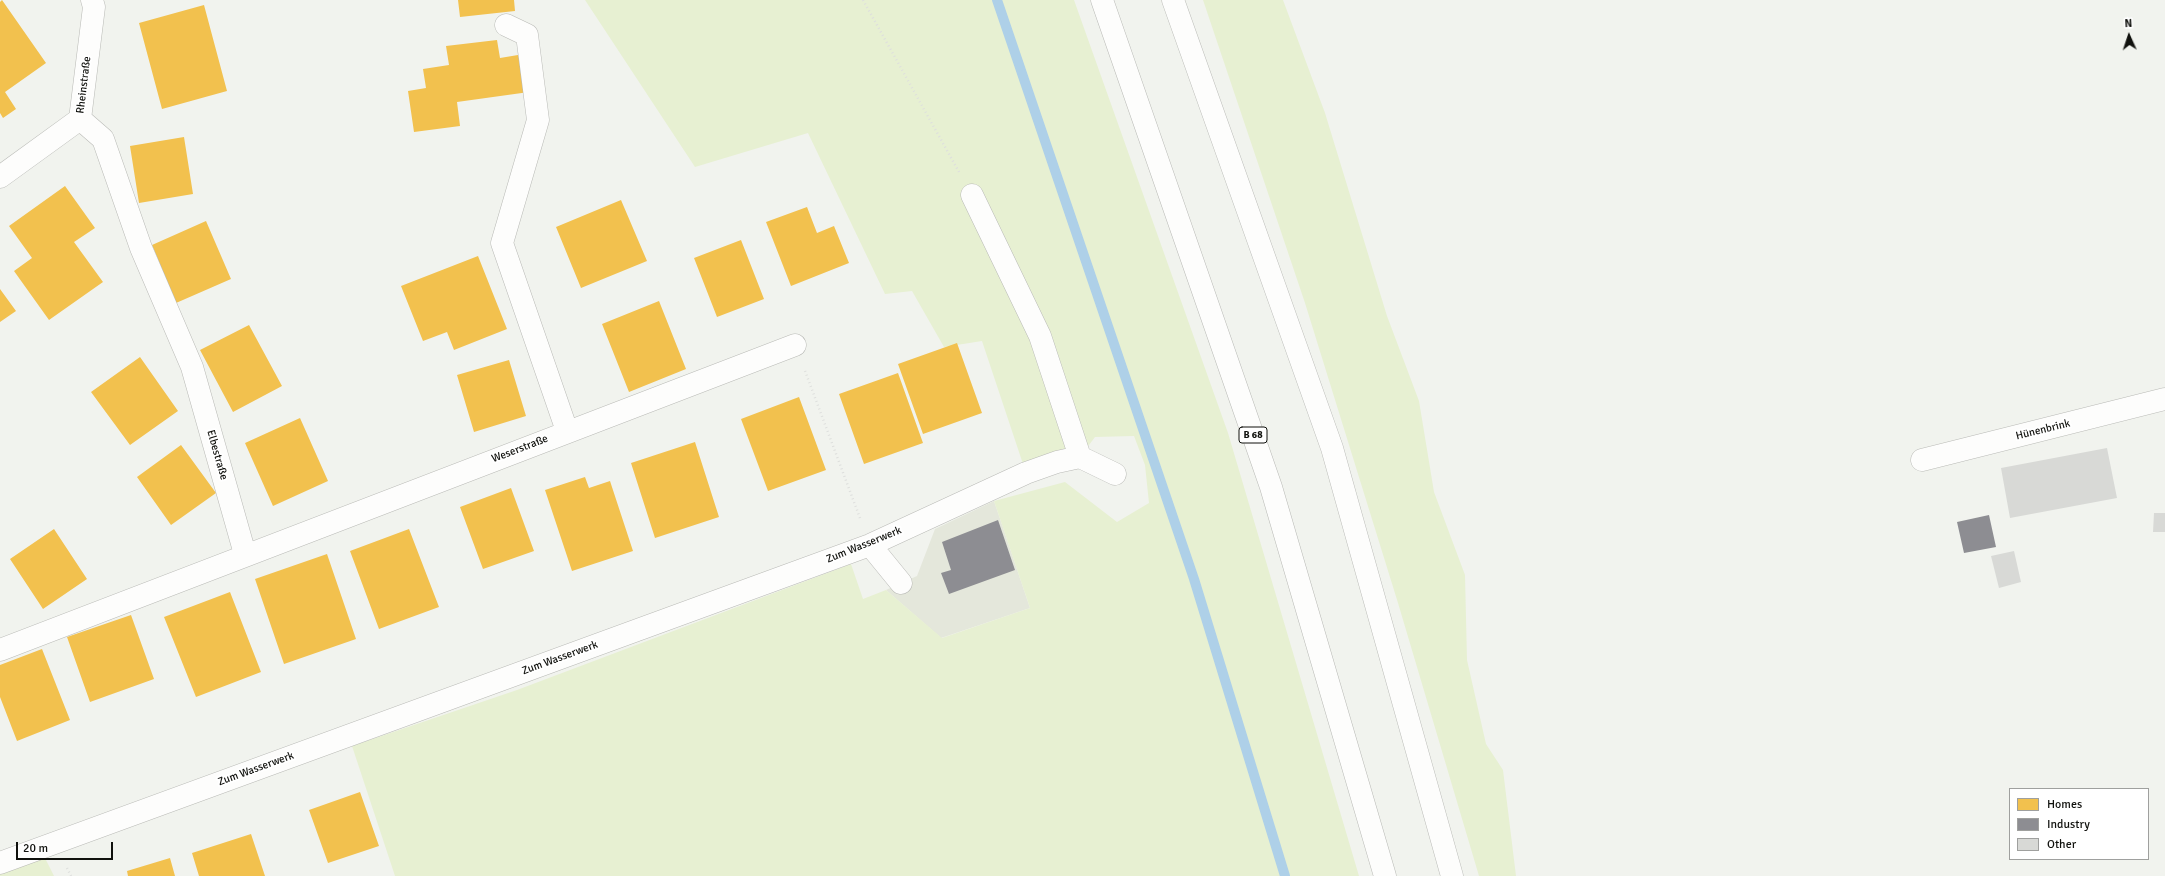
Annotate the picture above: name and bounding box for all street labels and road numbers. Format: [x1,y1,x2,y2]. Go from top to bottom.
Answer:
street label: Rheinstraße [74,56,94,114]
street label: Hünenbrink [2014,417,2072,443]
road number: B 68 [1239,427,1267,443]
street label: Elbestraße [204,428,230,482]
street label: Weserstraße [490,432,550,466]
street label: Zum Wasserwerk [824,524,904,566]
street label: Zum Wasserwerk [520,638,600,678]
street label: Zum Wasserwerk [216,749,296,789]

